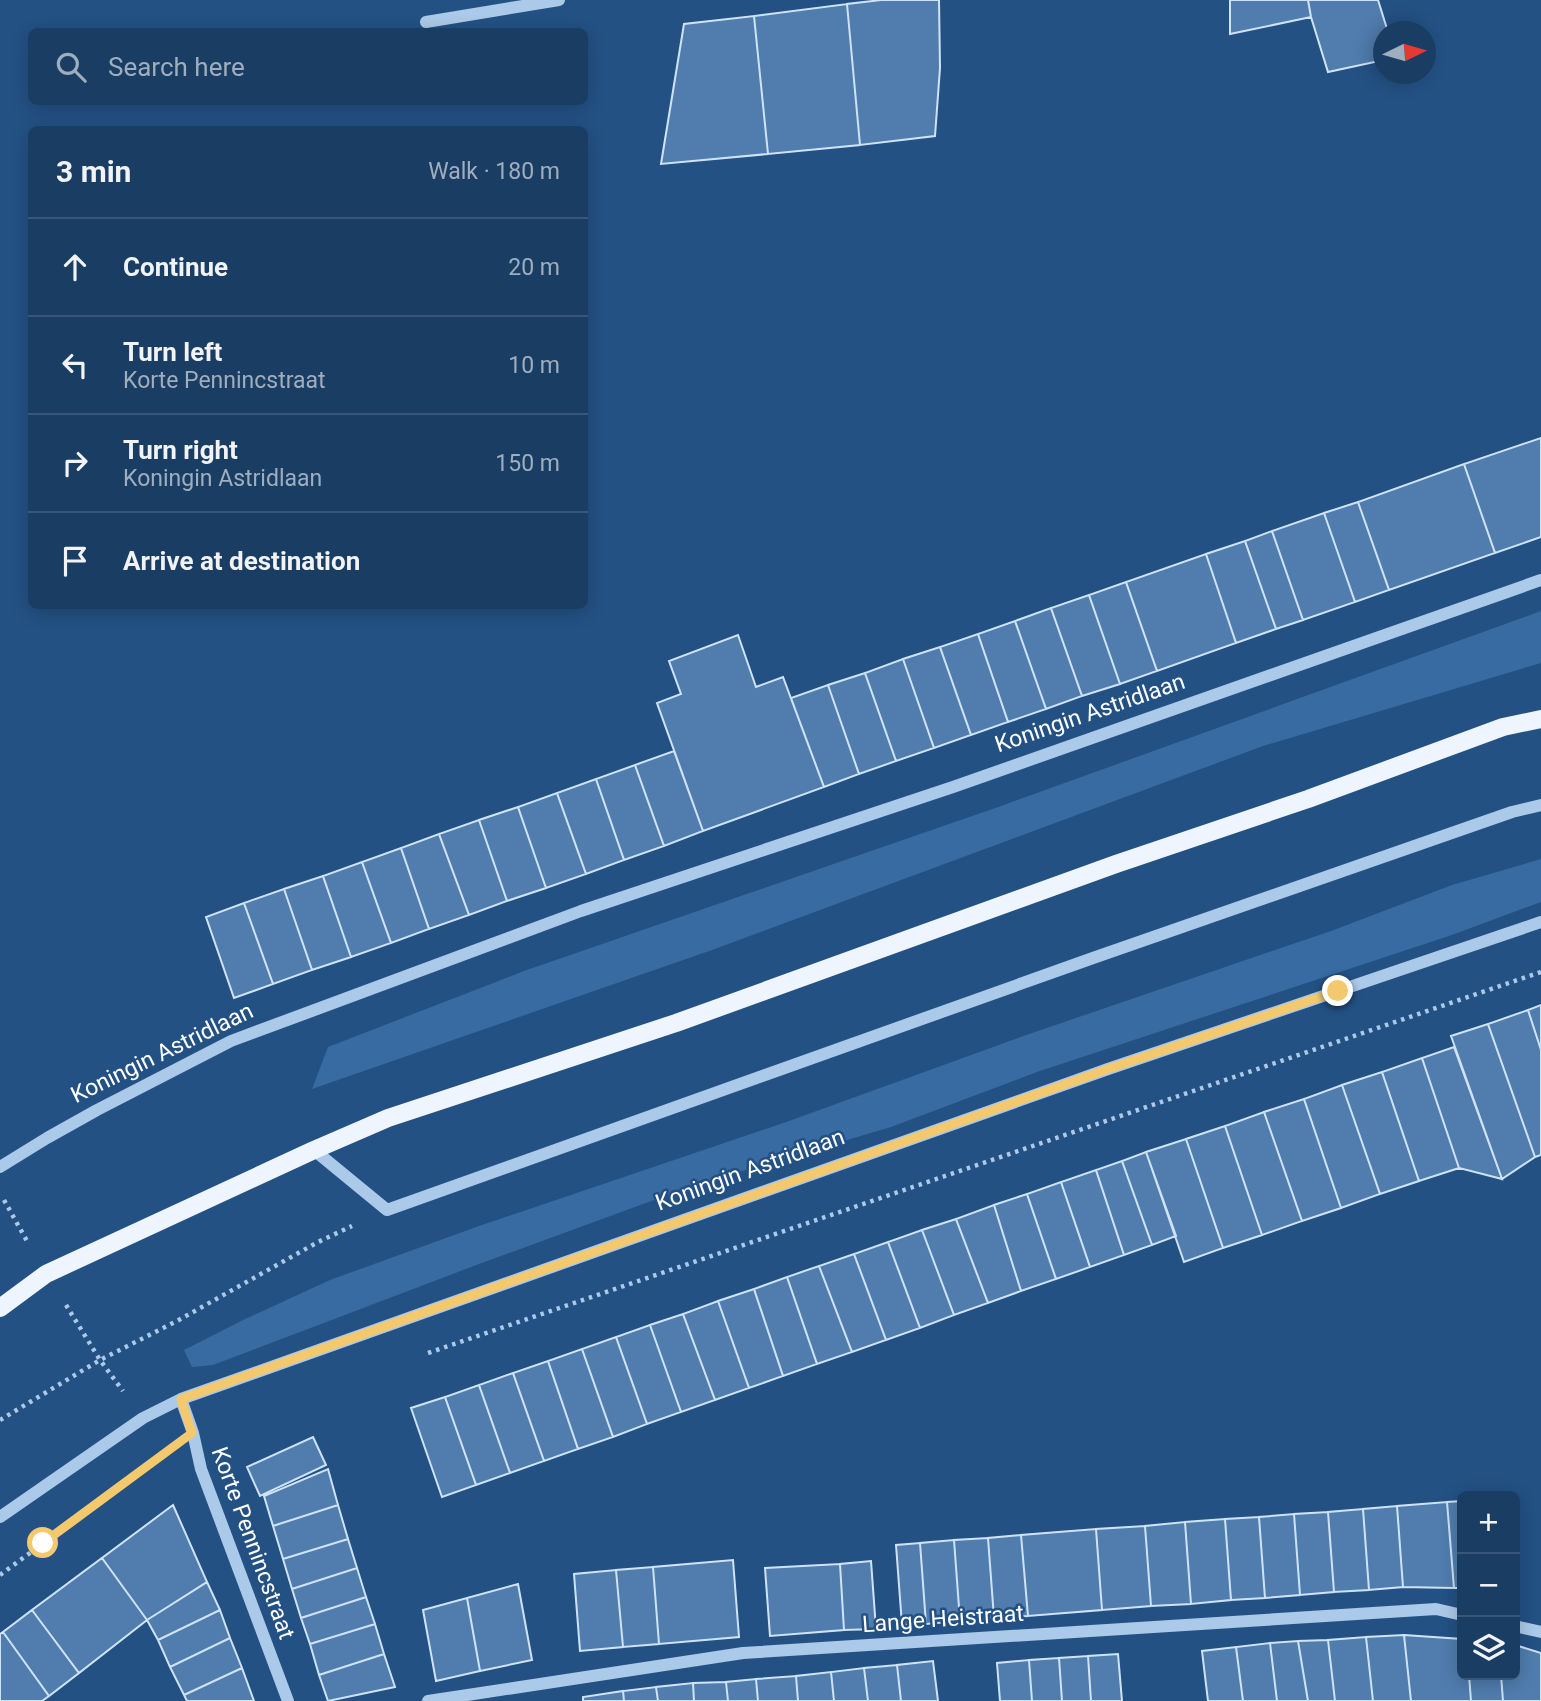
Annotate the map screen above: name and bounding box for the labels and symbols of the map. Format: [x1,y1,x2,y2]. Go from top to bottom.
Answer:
north arrow [1373,21,1436,84]
street label: Koningin Astridlaan [991,668,1189,758]
route end [1322,975,1353,1006]
street label: Koningin Astridlaan [67,997,257,1109]
street label: Koningin Astridlaan [652,1123,848,1217]
street label: Korte Pennincstraat [206,1443,300,1643]
route start [27,1527,58,1558]
street label: Lange Heistraat [861,1600,1025,1638]

